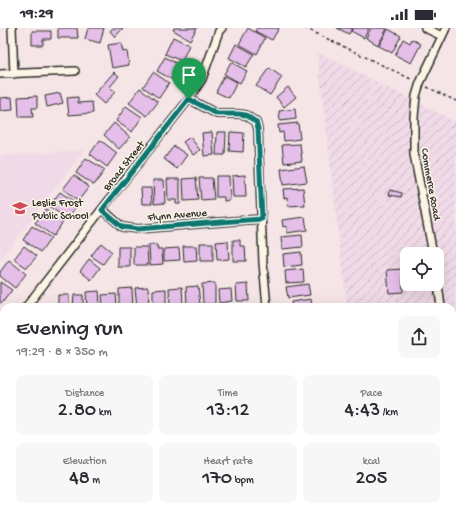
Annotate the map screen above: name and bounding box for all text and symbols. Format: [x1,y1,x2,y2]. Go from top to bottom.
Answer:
text: 19:29 [20,5,53,23]
pin [172,58,206,99]
icon: arrive [178,64,200,86]
street label: Broad Street [101,138,149,194]
street label: Commerce Road [418,147,443,223]
place label: Leslie Frost Public School [31,198,89,223]
school or university icon: Leslie Frost Public School [11,199,29,217]
street label: Flynn Avenue [146,207,208,225]
map controls [400,247,444,291]
button: locate [400,247,444,291]
button: share [398,316,440,358]
text: Evening run [16,317,123,343]
text: 19:29 · 8 × 350 m [16,345,108,360]
text: Distance [65,388,104,400]
text: Time [218,388,238,400]
text: Pace [361,388,382,400]
text: 2.80 [58,400,96,423]
text: 13:12 [207,400,249,423]
text: 4:43 [345,400,380,423]
text: km [96,407,112,419]
text: /km [380,407,398,419]
text: Elevation [63,456,107,468]
text: Heart rate [203,456,253,468]
text: kcal [363,456,380,468]
text: 48 [69,468,90,491]
text: 170 [202,468,232,491]
text: 205 [355,468,387,491]
text: m [90,475,100,487]
text: bpm [232,475,254,487]

